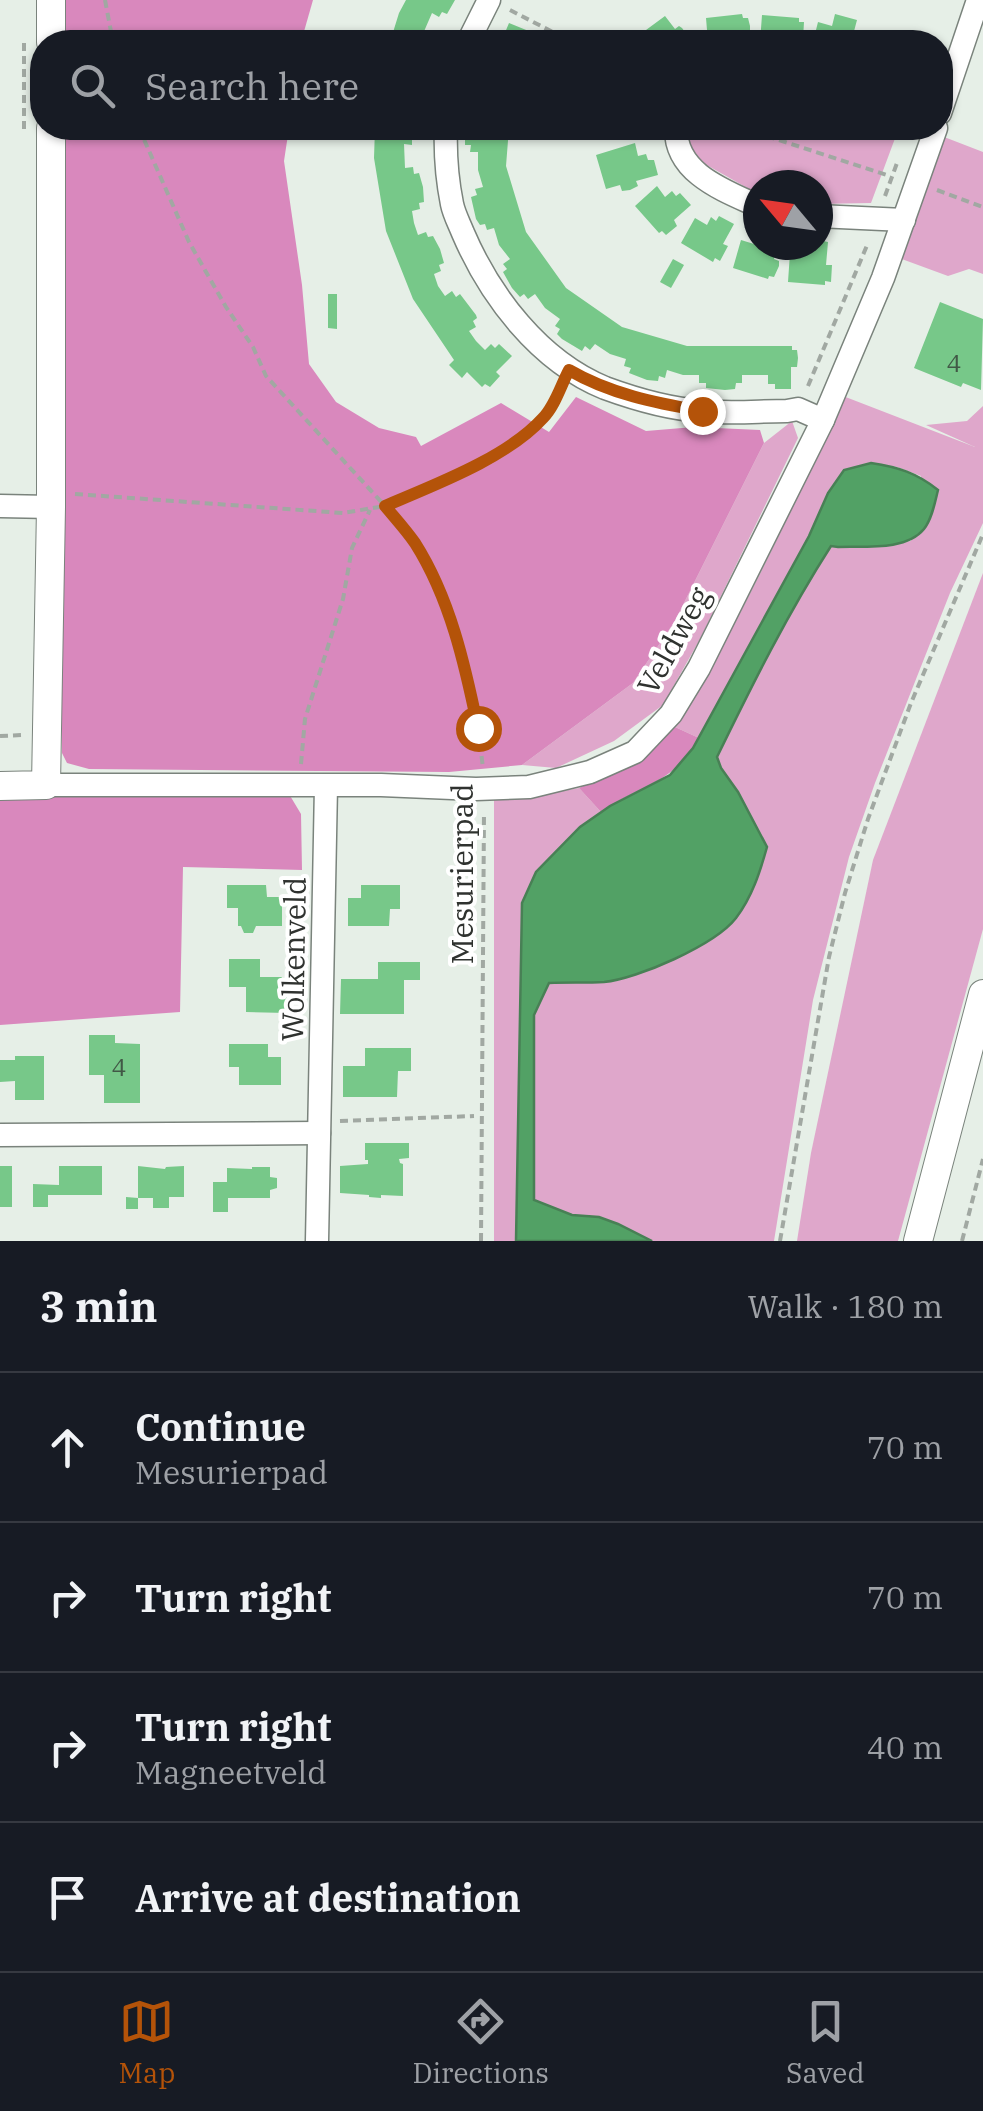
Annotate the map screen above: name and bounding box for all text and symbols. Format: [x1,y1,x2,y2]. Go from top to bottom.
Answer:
search box [30,30,953,140]
icon: search [65,58,120,113]
text: Search here [145,61,359,110]
north arrow [743,170,833,260]
house number: 4 [946,346,962,379]
route end [680,389,726,435]
street label: Veldweg [628,579,718,701]
route start [456,706,502,752]
street label: Mesurierpad [442,784,481,964]
street label: Wolkenveld [272,876,314,1042]
house number: 4 [111,1050,127,1083]
text: 3 min [40,1279,158,1334]
text: Walk · 180 m [747,1285,943,1327]
text: Continue [135,1402,306,1451]
icon: ahead [40,1420,95,1475]
text: 70 m [867,1426,943,1468]
text: Mesurierpad [135,1451,328,1493]
icon: right [40,1570,95,1625]
text: Turn right [135,1573,331,1622]
text: 70 m [867,1576,943,1618]
text: Turn right [135,1702,331,1751]
icon: right [40,1720,95,1775]
text: 40 m [867,1726,943,1768]
text: Magneetveld [135,1751,327,1793]
icon: arrive [40,1870,95,1925]
text: Arrive at destination [135,1873,521,1922]
tab: Map [119,1994,175,2091]
tab: Directions [412,1994,549,2091]
tab: Saved [786,1994,864,2091]

